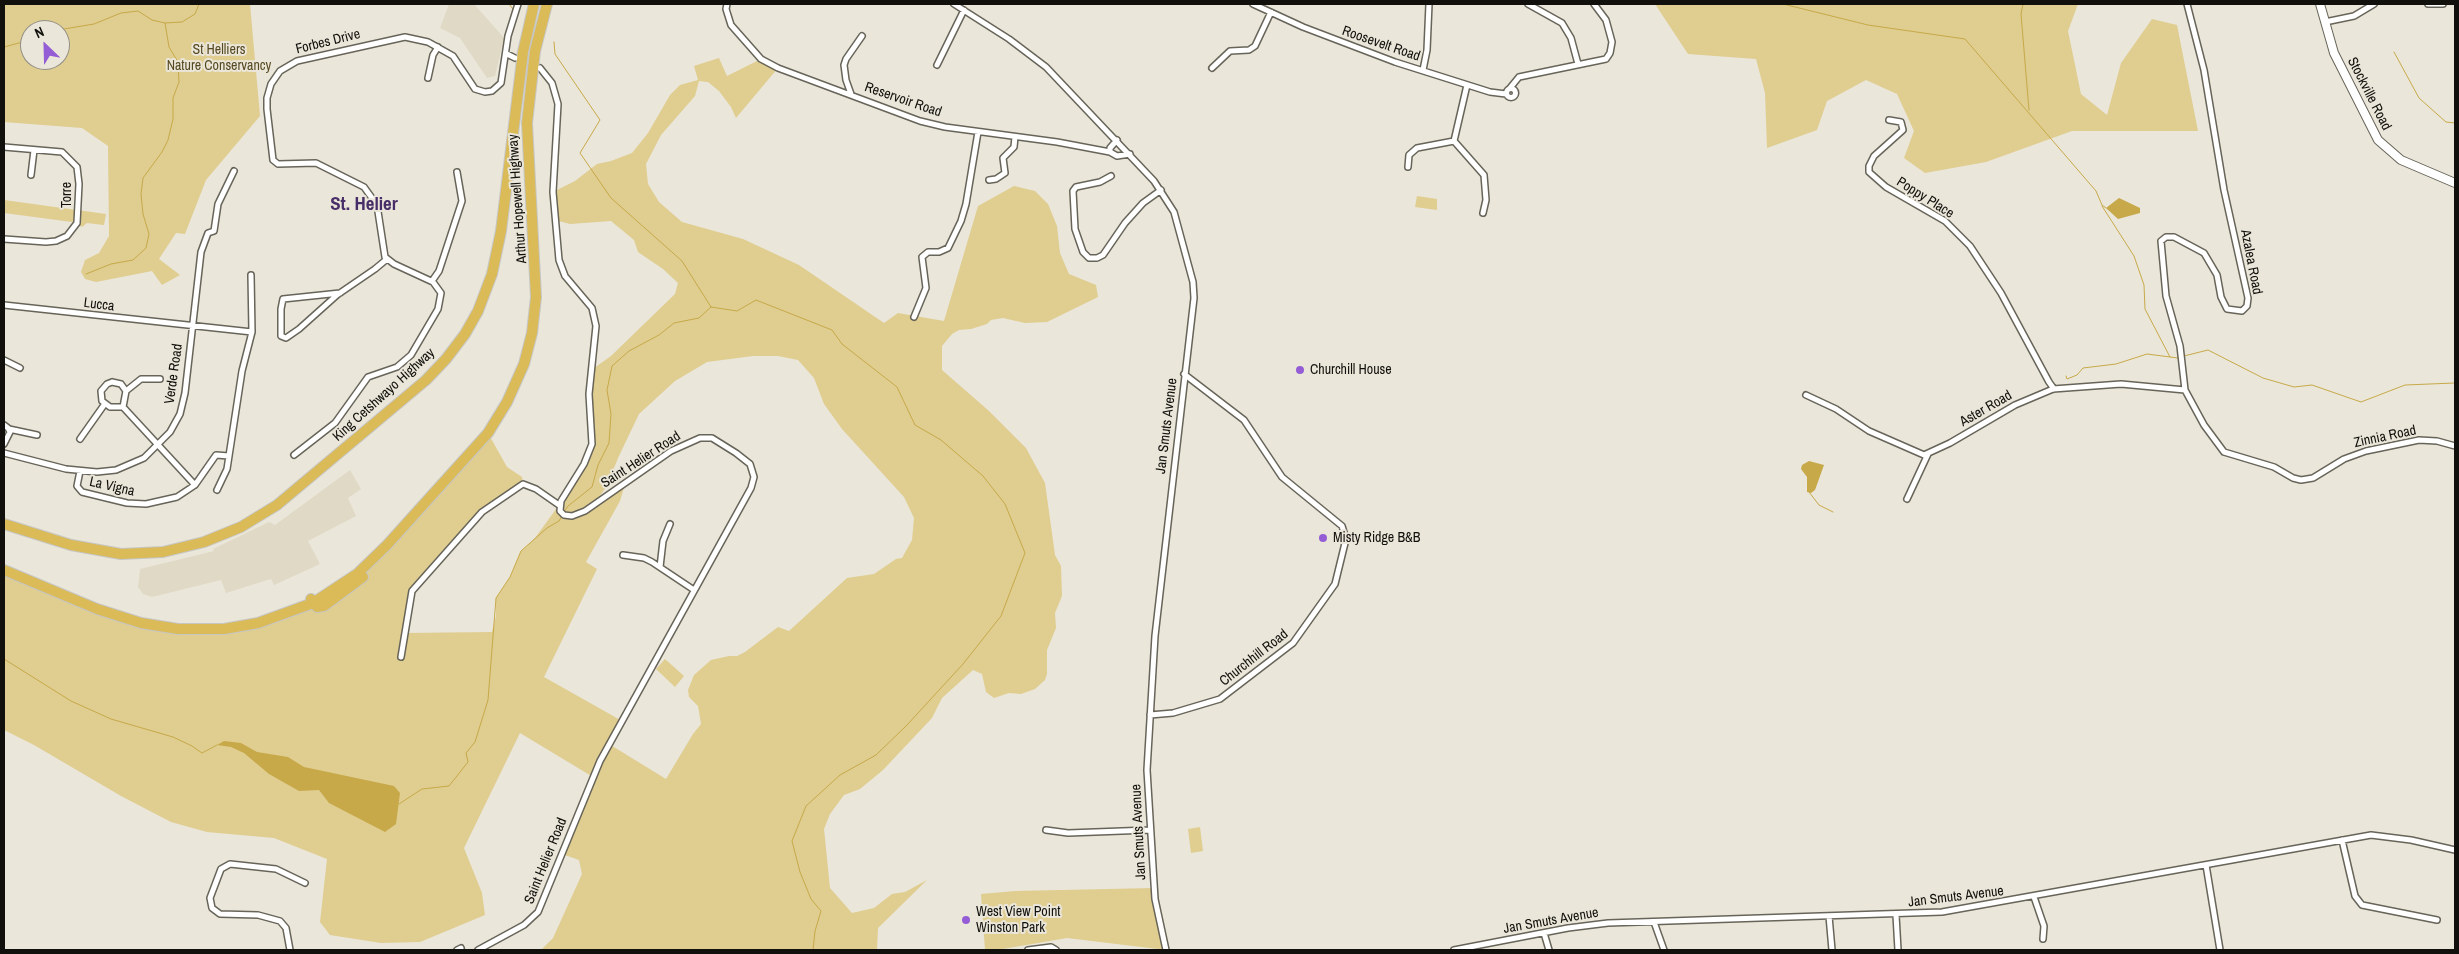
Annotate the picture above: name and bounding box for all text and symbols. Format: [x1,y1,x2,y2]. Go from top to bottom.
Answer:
north arrow [20,20,70,70]
text: N [32,22,47,42]
street label: Roosevelt Road [1340,23,1422,65]
street label: Forbes Drive [294,26,362,58]
park label: St Helliers Nature Conservancy [167,42,271,74]
street label: Stockville Road [2343,55,2395,133]
street label: Reservoir Road [862,79,944,121]
street label: Arthur Hopewell Highway [505,134,531,264]
street label: Poppy Place [1893,174,1957,222]
street label: Torre [59,182,75,208]
district label: St. Helier [330,194,398,216]
street label: Azalea Road [2236,228,2266,296]
street label: Lucca [83,295,115,315]
street label: Verde Road [161,343,187,405]
street label: King Cetshwayo Highway [330,345,438,445]
place label: Churchill House [1310,362,1392,378]
marker: Churchill House [1294,364,1306,376]
street label: Jan Smuts Avenue [1153,377,1181,475]
street label: Aster Road [1957,387,2015,431]
street label: Zinnia Road [2352,422,2418,452]
street label: Saint Helier Road [598,428,684,492]
street label: La Vigna [88,474,136,500]
place label: Misty Ridge B&B [1333,530,1420,546]
marker: Misty Ridge B&B [1317,532,1329,544]
street label: Churchhill Road [1216,626,1292,690]
street label: Jan Smuts Avenue [1128,784,1150,880]
street label: Saint Helier Road [521,816,571,906]
street label: Jan Smuts Avenue [1907,883,2005,911]
place label: West View Point Winston Park [976,904,1060,936]
street label: Jan Smuts Avenue [1502,904,1600,938]
marker: West View Point Winston Park [960,914,972,926]

